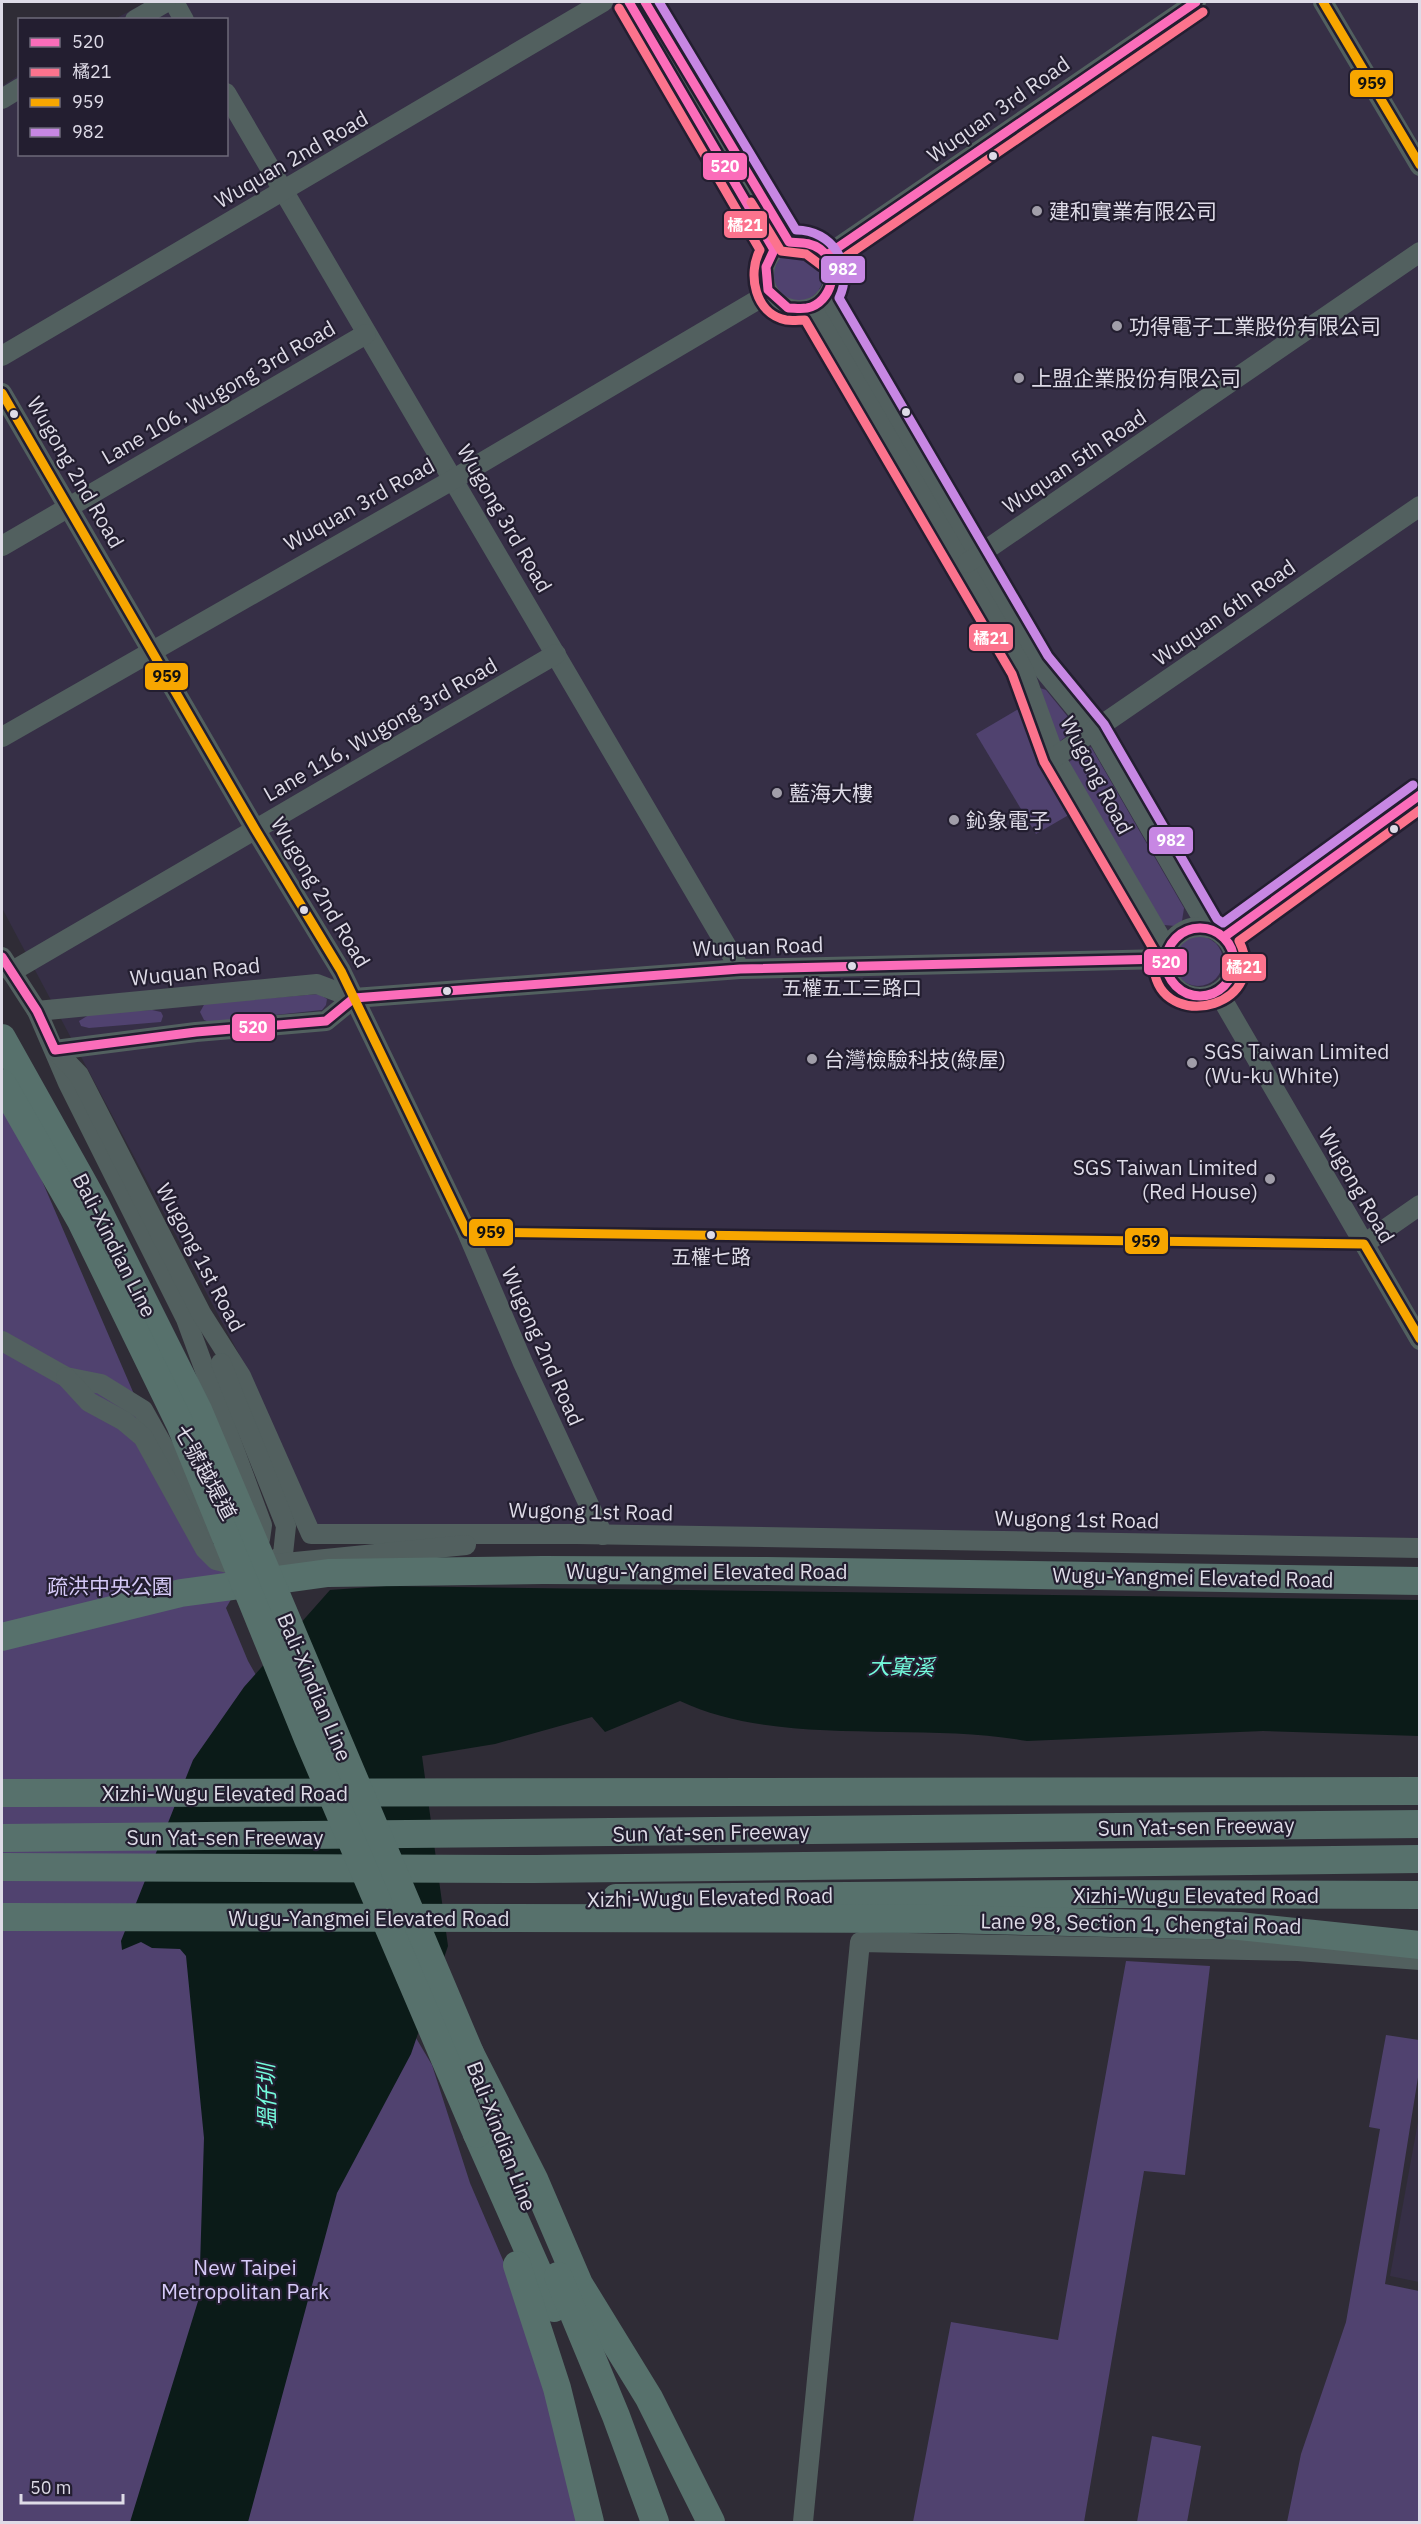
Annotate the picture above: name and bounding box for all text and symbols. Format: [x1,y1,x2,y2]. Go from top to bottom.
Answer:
legend [18,18,228,156]
text: 520 [72,30,104,53]
street label: Wuquan 3rd Road [921,49,1075,169]
text: 橘21 [72,60,112,83]
line badge: 959 [1349,69,1394,98]
text: 959 [1358,73,1386,93]
text: 959 [72,90,104,113]
street label: Wuquan 2nd Road [209,104,373,214]
text: 982 [72,120,104,143]
unlabelled marker [987,150,999,162]
line badge: 520 [702,152,748,181]
text: 520 [711,156,740,176]
place label: 建和實業有限公司 [1049,197,1217,225]
marker: 建和實業有限公司 [1030,204,1044,218]
line badge: 橘21 [723,210,768,239]
text: 橘21 [726,215,763,235]
line badge: 982 [820,255,866,284]
text: 982 [829,259,857,279]
place label: 功得電子工業股份有限公司 [1129,312,1381,340]
street label: Lane 106, Wugong 3rd Road [96,314,340,470]
marker: 功得電子工業股份有限公司 [1110,319,1124,333]
place label: 上盟企業股份有限公司 [1031,364,1241,392]
marker: 上盟企業股份有限公司 [1012,371,1026,385]
street label: Wugong 2nd Road [21,391,131,553]
street label: Wuquan 5th Road [997,402,1151,520]
unlabelled marker [900,406,912,418]
unlabelled marker [8,408,20,420]
street label: Wugong 3rd Road [451,439,559,597]
street label: Wuquan 3rd Road [279,451,439,557]
street label: Wuquan 6th Road [1147,552,1301,672]
line badge: 橘21 [968,623,1014,652]
text: 橘21 [972,628,1009,648]
street label: Lane 116, Wugong 3rd Road [258,651,502,807]
line badge: 959 [144,662,189,691]
text: 959 [153,666,181,686]
street label: Wugong Road [1054,711,1140,839]
place label: 藍海大樓 [789,779,873,807]
marker: 藍海大樓 [770,786,784,800]
place label: 鈊象電子 [966,806,1050,834]
street label: Wugong 2nd Road [265,811,377,973]
marker: 鈊象電子 [947,813,961,827]
unlabelled marker [1388,823,1400,835]
line badge: 982 [1148,826,1194,855]
text: 982 [1157,830,1185,850]
unlabelled marker [298,904,310,916]
street label: Wuquan Road [692,930,824,962]
line badge: 520 [1143,948,1188,976]
street label: Wuquan Road [128,950,262,992]
text: 520 [1152,952,1181,972]
line badge: 橘21 [1221,953,1267,982]
text: 橘21 [1225,957,1262,977]
marker: 五權五工三路口 [846,960,858,972]
place label: 五權五工三路口 [782,974,922,1001]
unlabelled marker [441,985,453,997]
line badge: 520 [231,1013,276,1042]
text: 520 [239,1017,268,1037]
place label: SGS Taiwan Limited (Wu-ku White) [1204,1037,1389,1089]
place label: 台灣檢驗科技(綠屋) [824,1045,1006,1073]
marker: 台灣檢驗科技(綠屋) [805,1052,819,1066]
marker: SGS Taiwan Limited (Wu-ku White) [1185,1056,1199,1070]
street label: Wugong Road [1312,1122,1402,1248]
place label: SGS Taiwan Limited (Red House) [1073,1153,1258,1205]
street label: Bali-Xindian Line [67,1168,163,1322]
marker: SGS Taiwan Limited (Red House) [1263,1172,1277,1186]
street label: Wugong 1st Road [150,1178,252,1336]
line badge: 959 [468,1218,514,1247]
text: 959 [477,1222,505,1242]
line badge: 959 [1124,1227,1169,1255]
marker: 五權七路 [705,1229,717,1241]
text: 959 [1132,1231,1160,1251]
place label: 五權七路 [671,1243,751,1270]
street label: Wugong 2nd Road [495,1262,591,1430]
street label: 七號越堤道 [168,1419,244,1525]
street label: Wugong 1st Road [509,1496,673,1526]
street label: Wugong 1st Road [995,1504,1159,1534]
street label: Wugu-Yangmei Elevated Road [566,1557,848,1585]
street label: Wugu-Yangmei Elevated Road [1052,1561,1334,1593]
park label: 疏洪中央公園 [47,1572,173,1600]
street label: Bali-Xindian Line [271,1609,359,1765]
water label: 大窠溪 [868,1651,937,1681]
street label: Xizhi-Wugu Elevated Road [102,1779,348,1807]
street label: Sun Yat-sen Freeway [1097,1810,1295,1842]
street label: Sun Yat-sen Freeway [612,1816,810,1848]
street label: Sun Yat-sen Freeway [126,1823,324,1851]
street label: Xizhi-Wugu Elevated Road [587,1881,833,1913]
street label: Xizhi-Wugu Elevated Road [1073,1881,1319,1909]
street label: Wugu-Yangmei Elevated Road [228,1904,510,1932]
street label: Lane 98, Section 1, Chengtai Road [980,1906,1302,1940]
street label: Bali-Xindian Line [461,2057,543,2215]
water label: 塭仔圳 [251,2061,281,2130]
park label: New Taipei Metropolitan Park [161,2253,329,2305]
scale bar [21,2467,123,2505]
text: 50 m [30,2476,72,2499]

